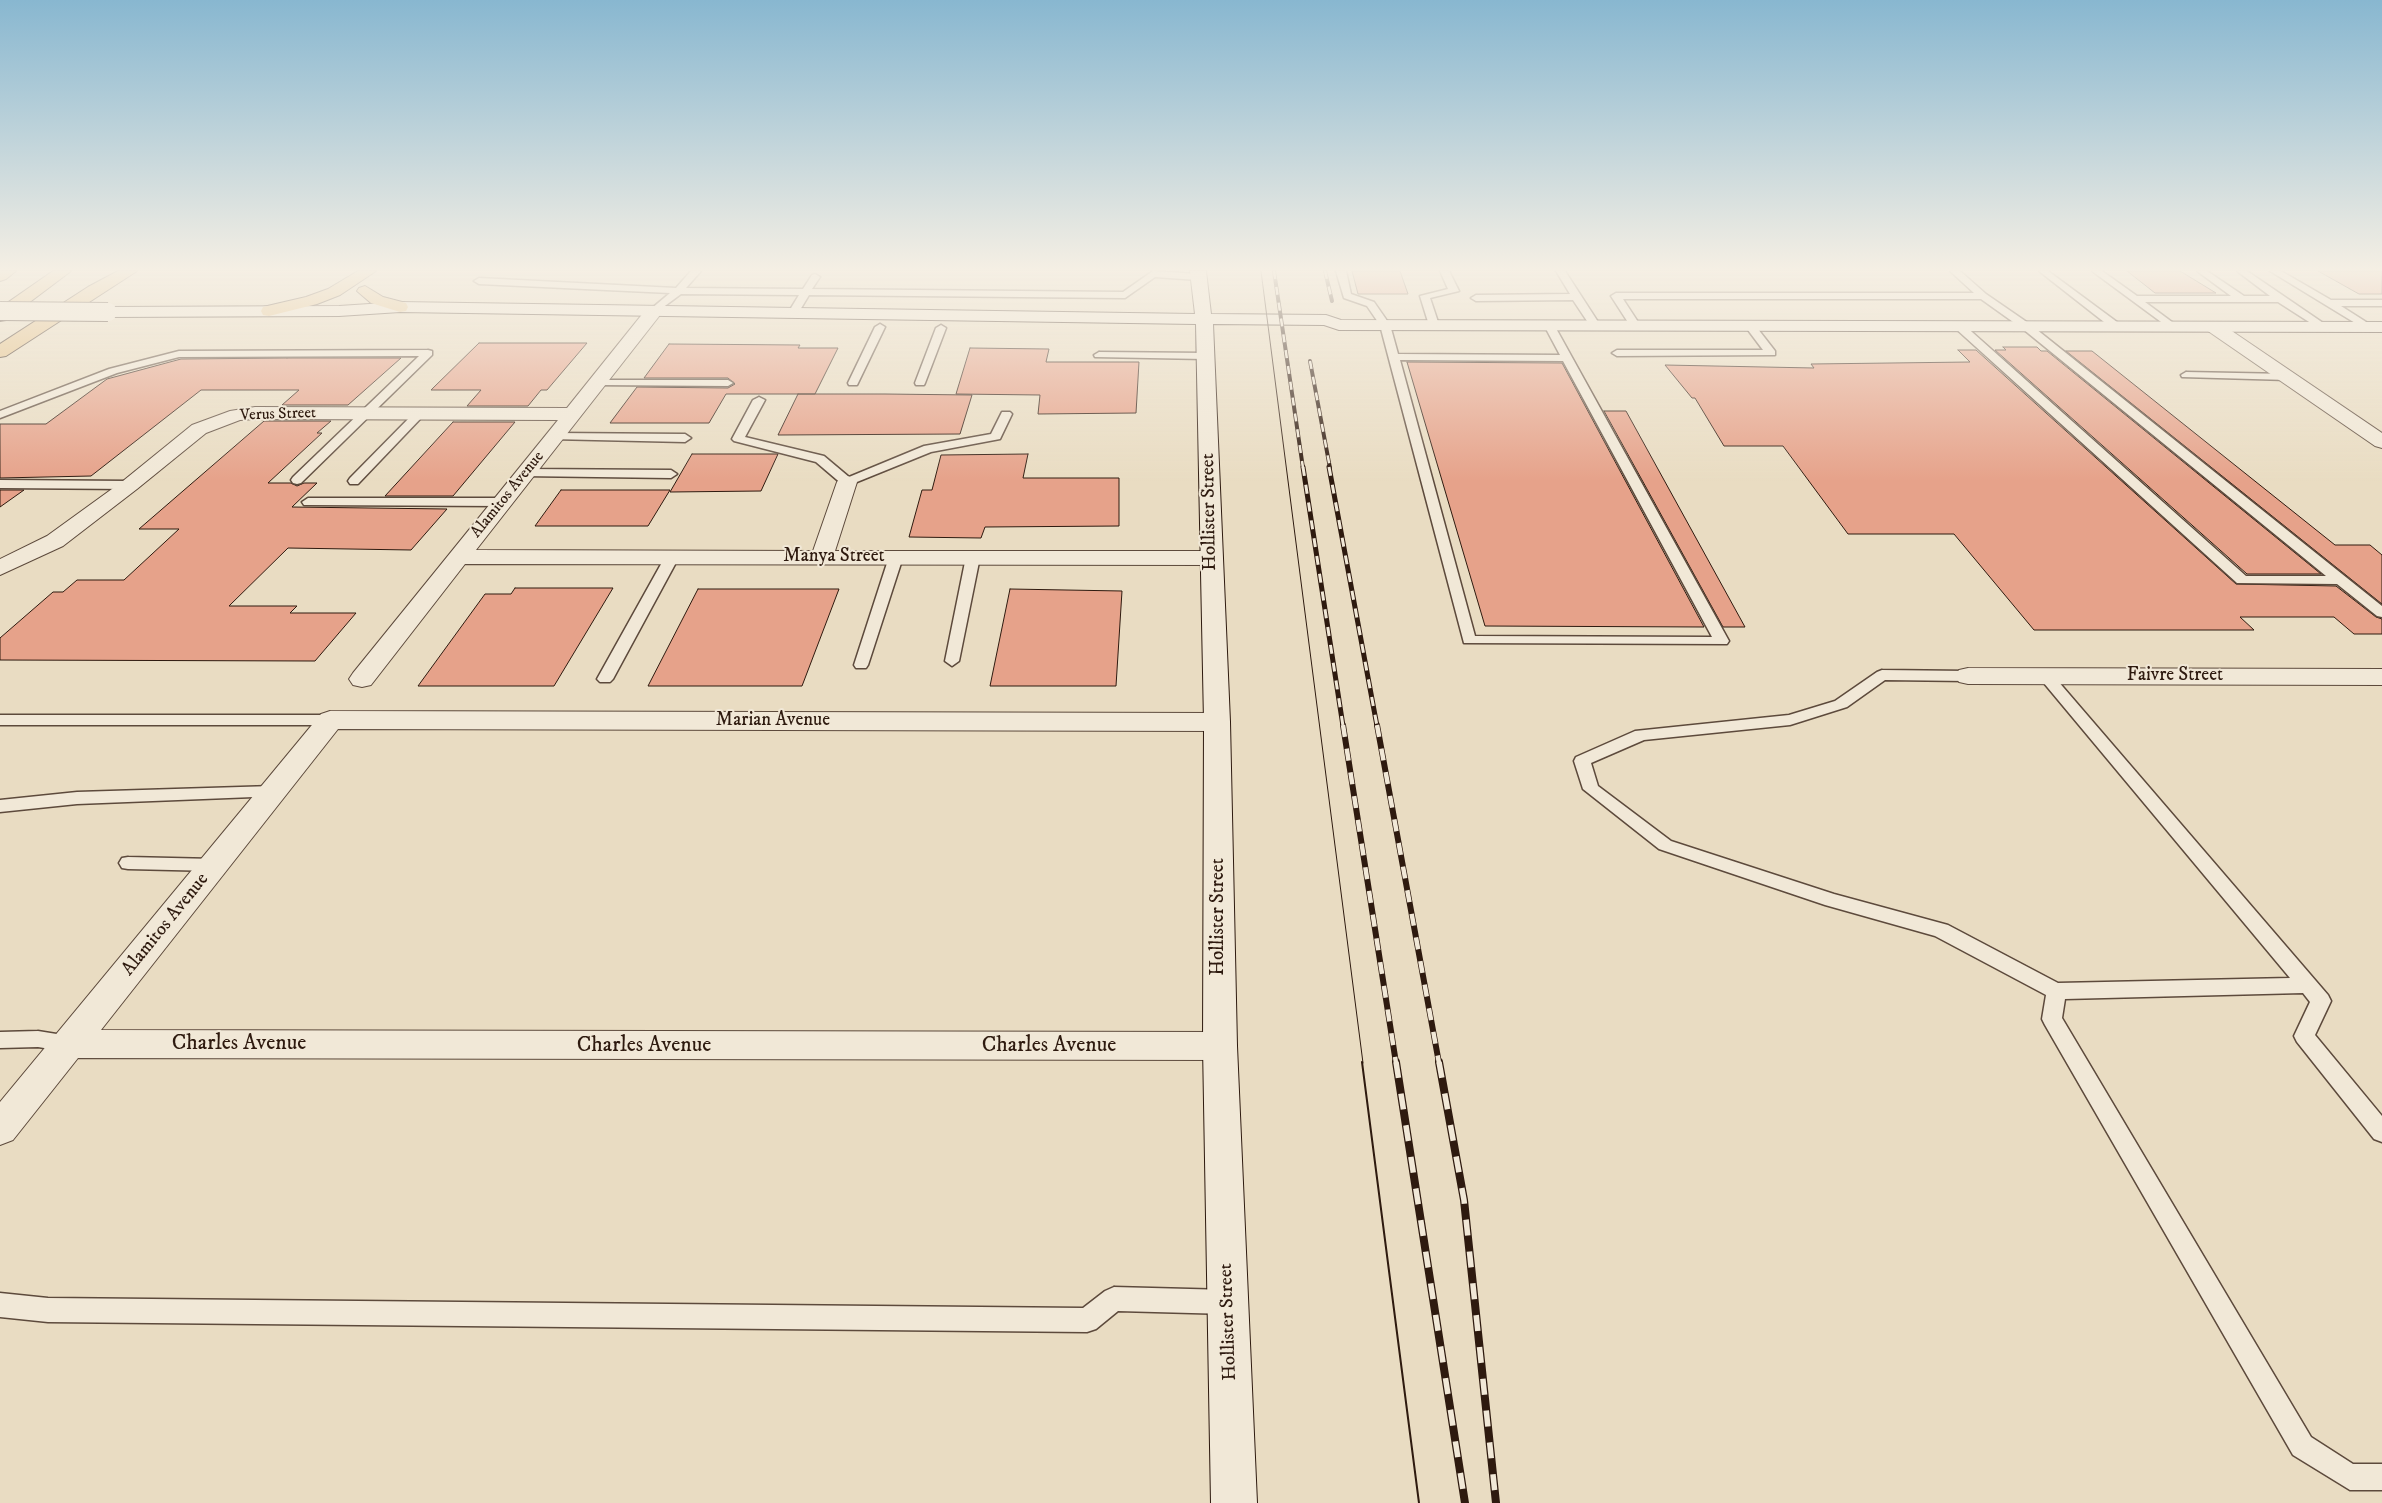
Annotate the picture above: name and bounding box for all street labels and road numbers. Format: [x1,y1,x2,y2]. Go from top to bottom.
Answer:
street label: Verus Street [240,404,316,426]
street label: Alamitos Avenue [467,448,549,542]
street label: Hollister Street [1198,453,1222,571]
street label: Manya Street [783,546,885,568]
street label: Faivre Street [2127,665,2223,687]
street label: Marian Avenue [716,710,830,732]
street label: Hollister Street [1208,858,1230,976]
street label: Alamitos Avenue [118,869,214,981]
street label: Charles Avenue [172,1031,306,1057]
street label: Charles Avenue [577,1033,711,1059]
street label: Charles Avenue [982,1033,1116,1059]
street label: Hollister Street [1216,1263,1242,1381]

